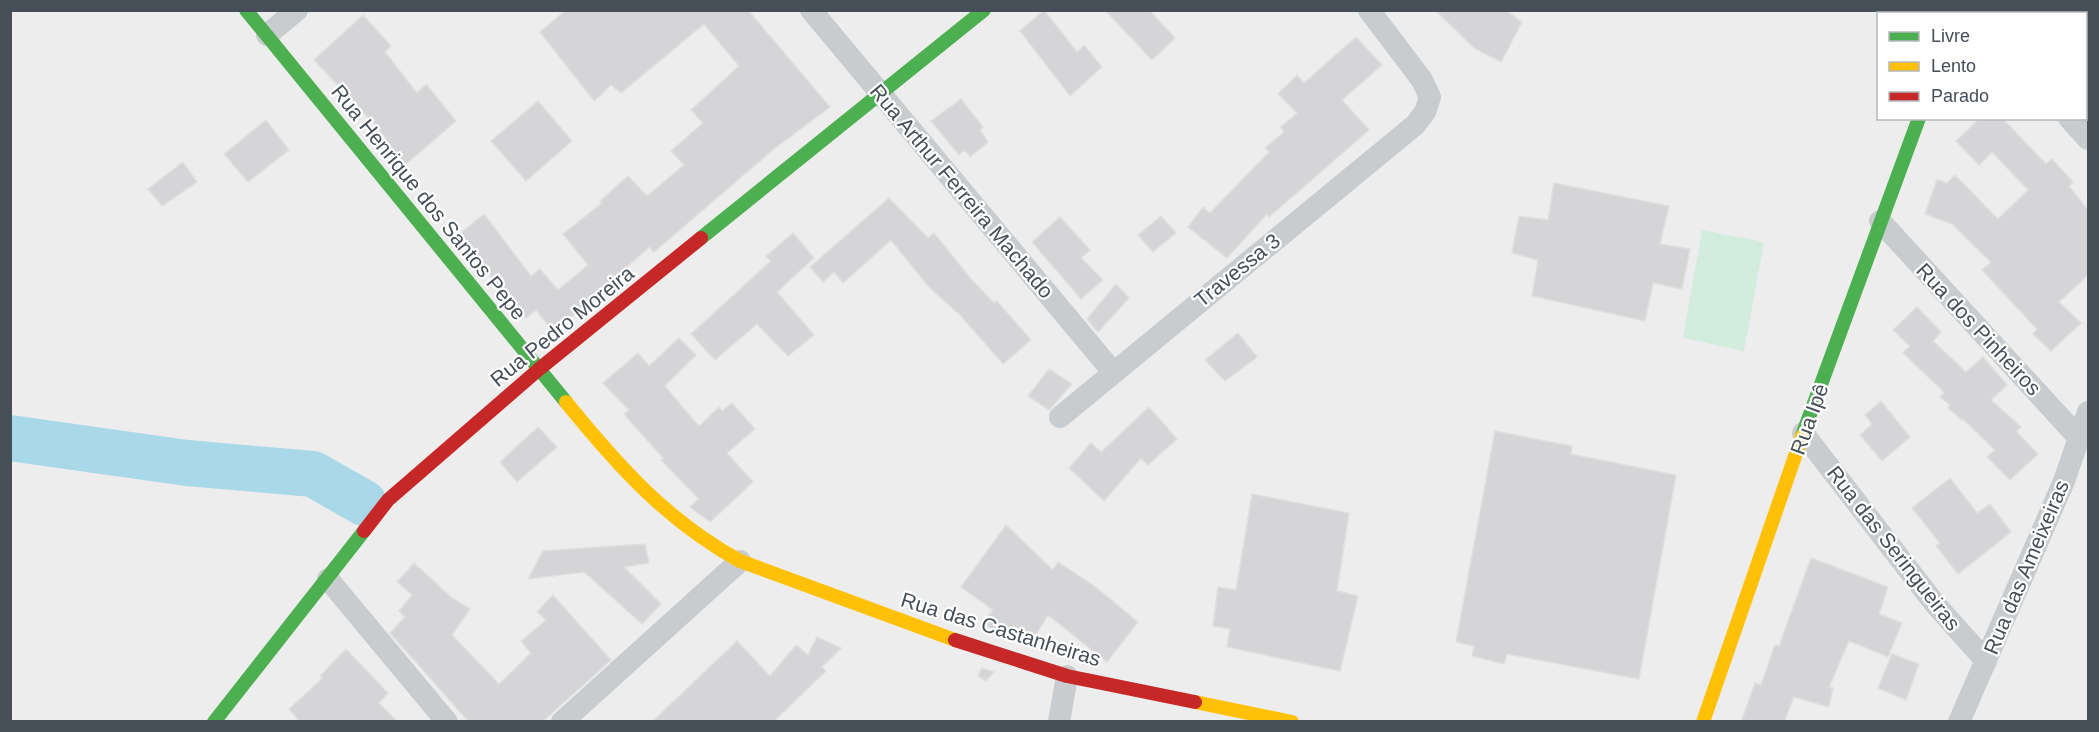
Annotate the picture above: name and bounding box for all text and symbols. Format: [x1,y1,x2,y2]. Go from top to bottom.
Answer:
legend [1877,12,2087,120]
text: Livre [1931,26,1970,46]
text: Lento [1931,56,1976,76]
street label: Rua Arthur Ferreira Machado [866,79,1058,303]
street label: Rua Henrique dos Santos Pepe [327,80,531,324]
text: Parado [1931,86,1989,106]
street label: Travessa 3 [1190,229,1284,311]
street label: Rua dos Pinheiros [1912,258,2046,400]
street label: Rua Pedro Moreira [486,261,638,391]
street label: Rua Ipê [1786,381,1832,457]
street label: Rua das Seringueiras [1823,461,1965,635]
street label: Rua das Ameixeiras [1979,477,2073,657]
street label: Rua das Castanheiras [898,588,1104,670]

